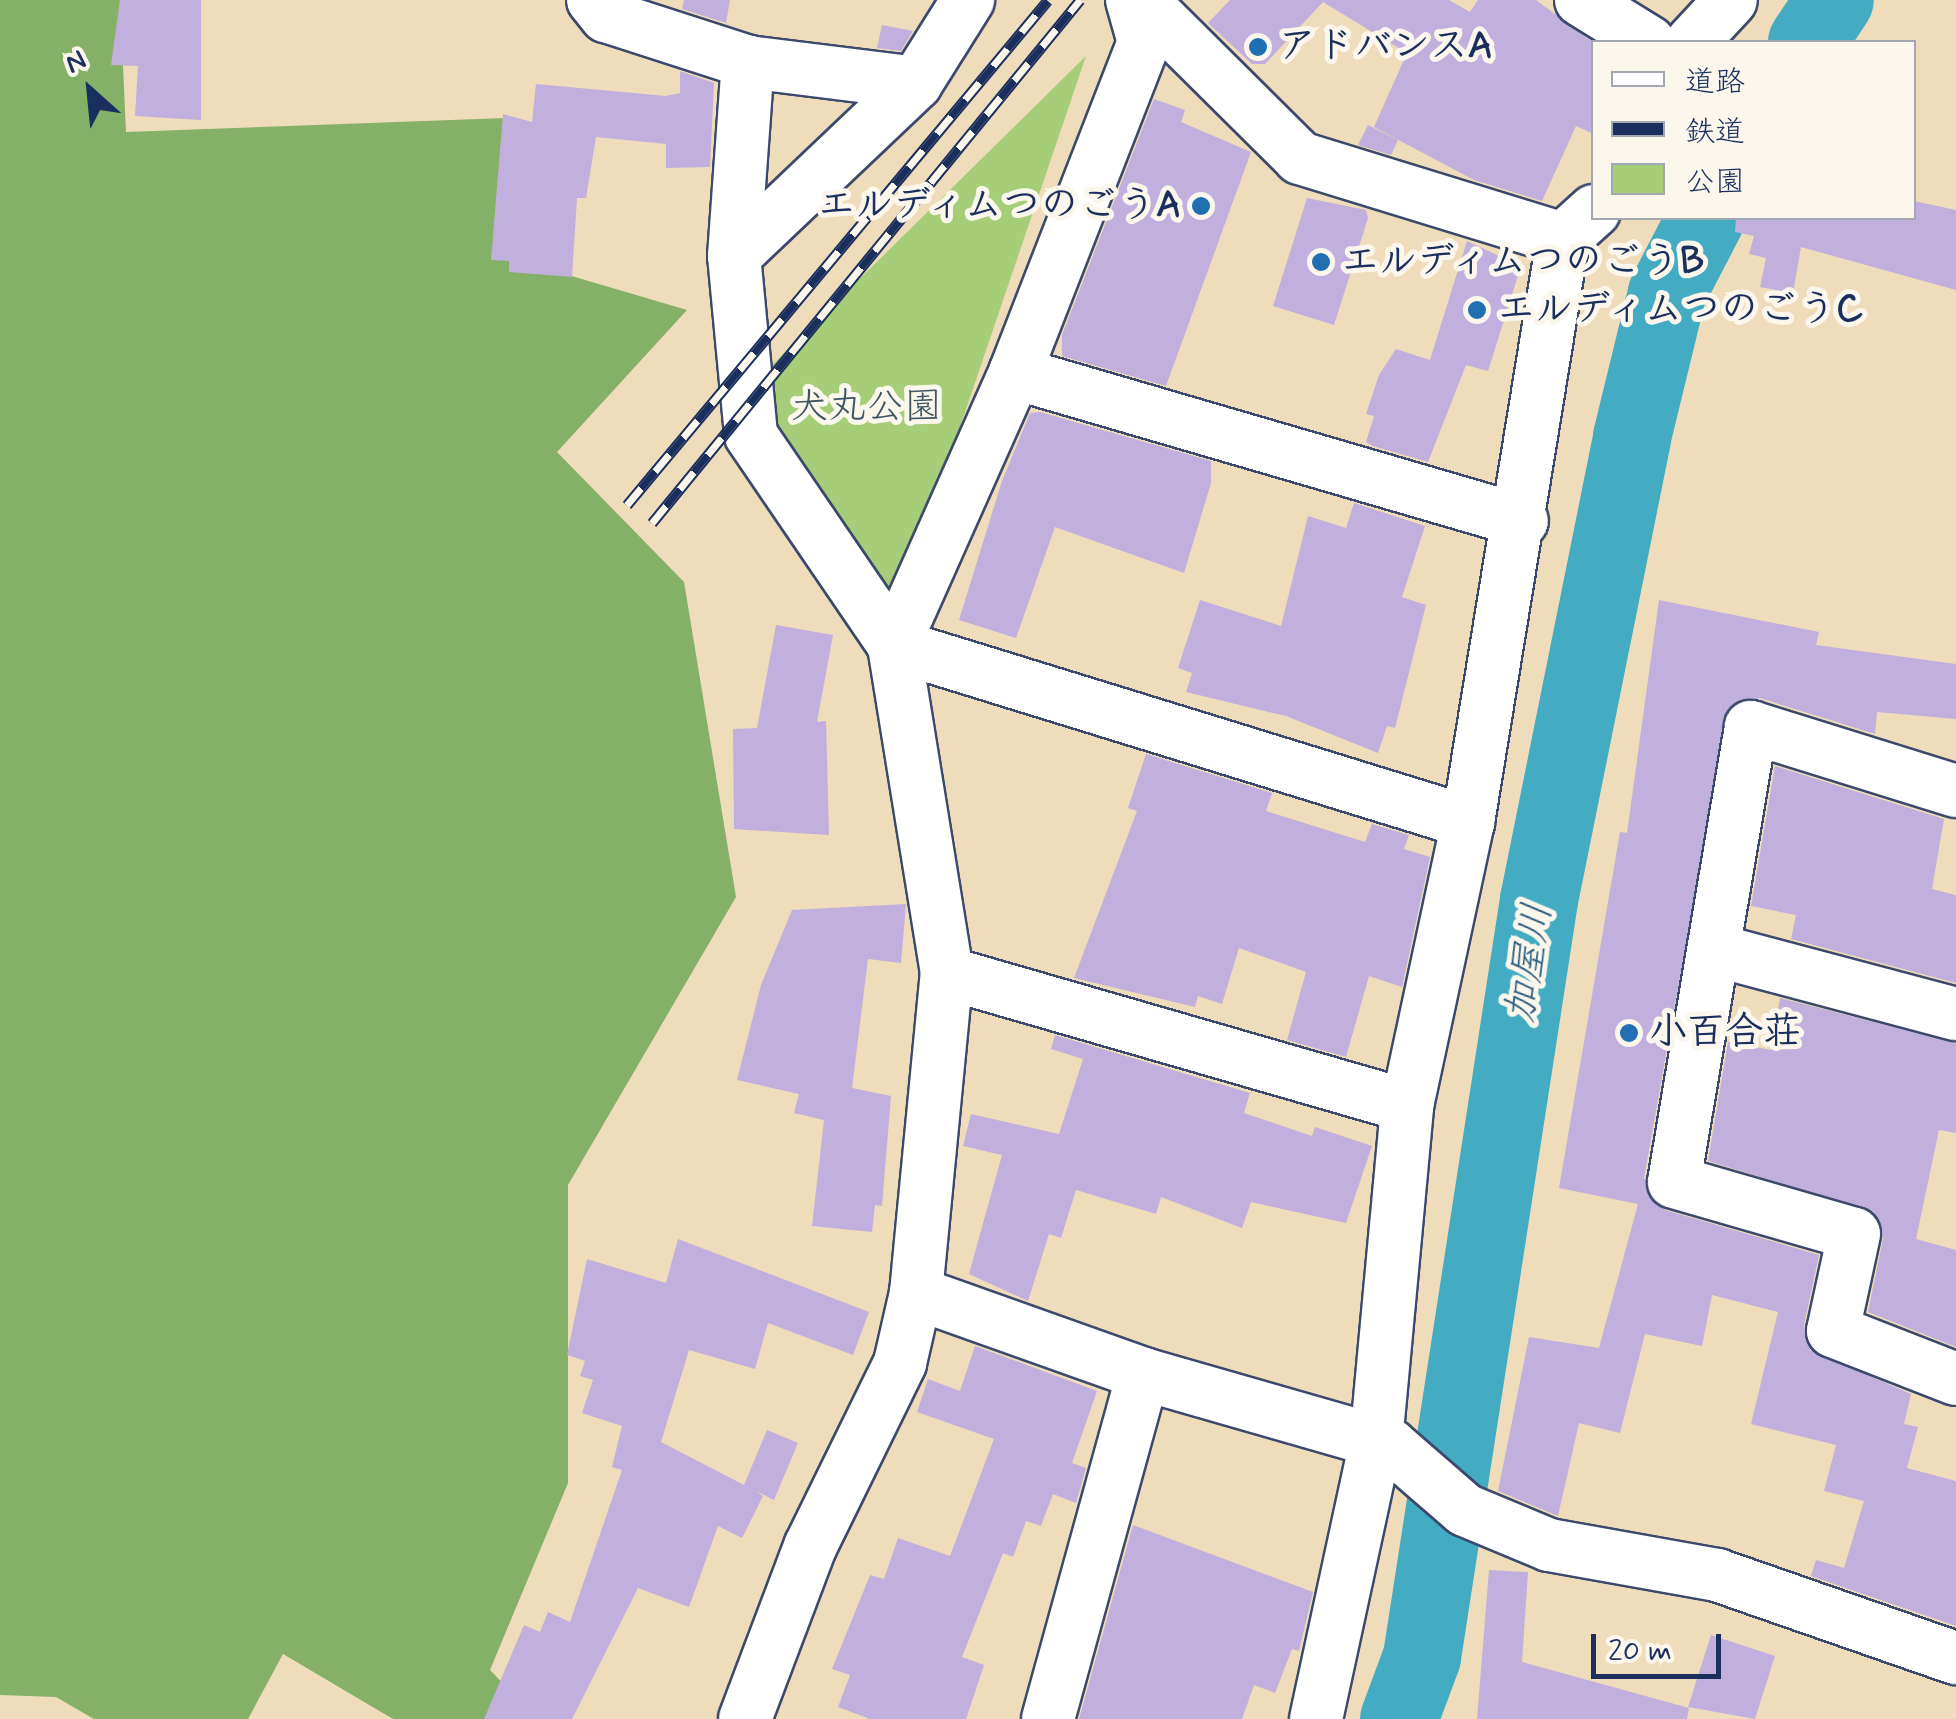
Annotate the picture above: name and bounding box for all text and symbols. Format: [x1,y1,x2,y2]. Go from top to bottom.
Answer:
place label: アドバンスA [1278,24,1493,70]
marker: アドバンスA [1247,36,1269,58]
north arrow [40,40,140,140]
legend [1591,40,1916,220]
text: N [59,42,93,84]
text: 道路 [1685,63,1745,102]
text: 鉄道 [1685,113,1745,152]
text: 公園 [1685,163,1745,202]
place label: エルディムつのごうA [814,183,1181,229]
marker: エルディムつのごうA [1190,195,1212,217]
place label: エルディムつのごうB [1341,239,1707,285]
marker: エルディムつのごうB [1310,251,1332,273]
place label: エルディムつのごうC [1497,287,1866,333]
marker: エルディムつのごうC [1466,299,1488,321]
park label: 犬丸公園 [790,385,942,431]
water label: 加屋川 [1497,900,1563,1026]
place label: 小百合荘 [1649,1010,1801,1056]
marker: 小百合荘 [1618,1022,1640,1044]
scale bar [1596,1614,1726,1676]
text: 20 m [1608,1632,1672,1671]

